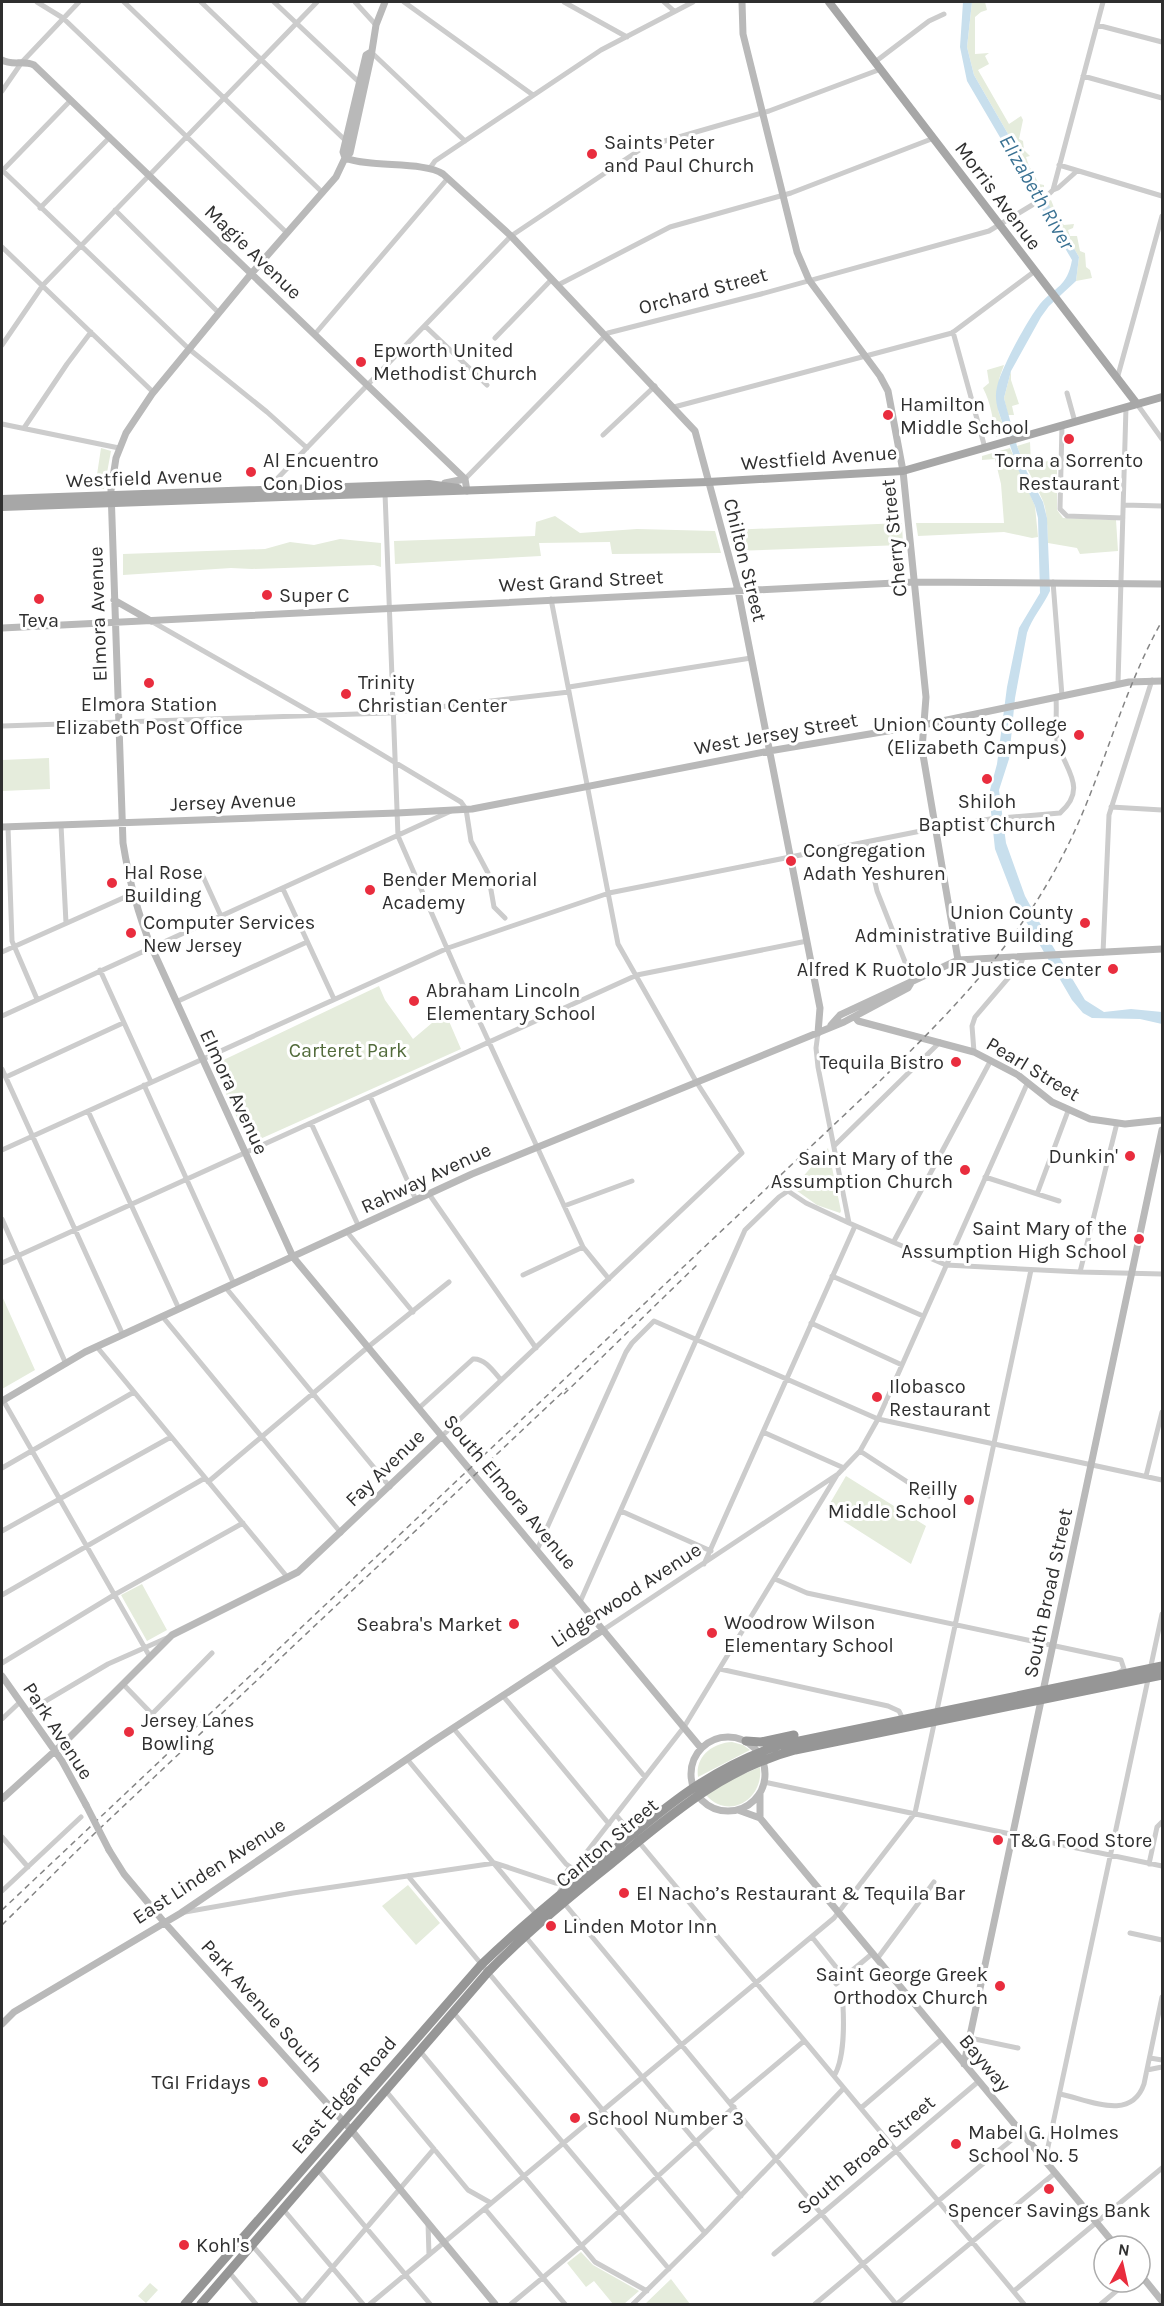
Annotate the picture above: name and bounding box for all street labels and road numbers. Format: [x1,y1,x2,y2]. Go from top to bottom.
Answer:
street label: Morris Avenue [950,137,1046,255]
street label: Magie Avenue [200,200,306,304]
street label: Orchard Street [636,263,770,319]
street label: Westfield Avenue [740,441,898,475]
street label: Westfield Avenue [65,464,223,492]
street label: Cherry Street [876,478,912,598]
street label: Chilton Street [719,496,772,624]
street label: Elmora Avenue [84,546,112,682]
street label: West Grand Street [498,565,664,597]
street label: West Jersey Street [692,708,860,760]
street label: Jersey Avenue [170,788,296,816]
street label: Elmora Avenue [195,1026,273,1158]
street label: Pearl Street [982,1032,1084,1106]
street label: Rahway Avenue [357,1138,495,1218]
street label: South Elmora Avenue [439,1410,581,1574]
street label: Fay Avenue [341,1425,429,1511]
street label: South Broad Street [1019,1506,1077,1680]
street label: Lidgerwood Avenue [546,1538,706,1652]
street label: Park Avenue [18,1678,98,1784]
street label: Carlton Street [551,1793,663,1892]
street label: East Linden Avenue [128,1813,290,1929]
street label: Park Avenue South [196,1935,328,2077]
street label: Bayway [954,2030,1016,2096]
street label: East Edgar Road [287,2031,401,2159]
street label: South Broad Street [793,2090,940,2219]

